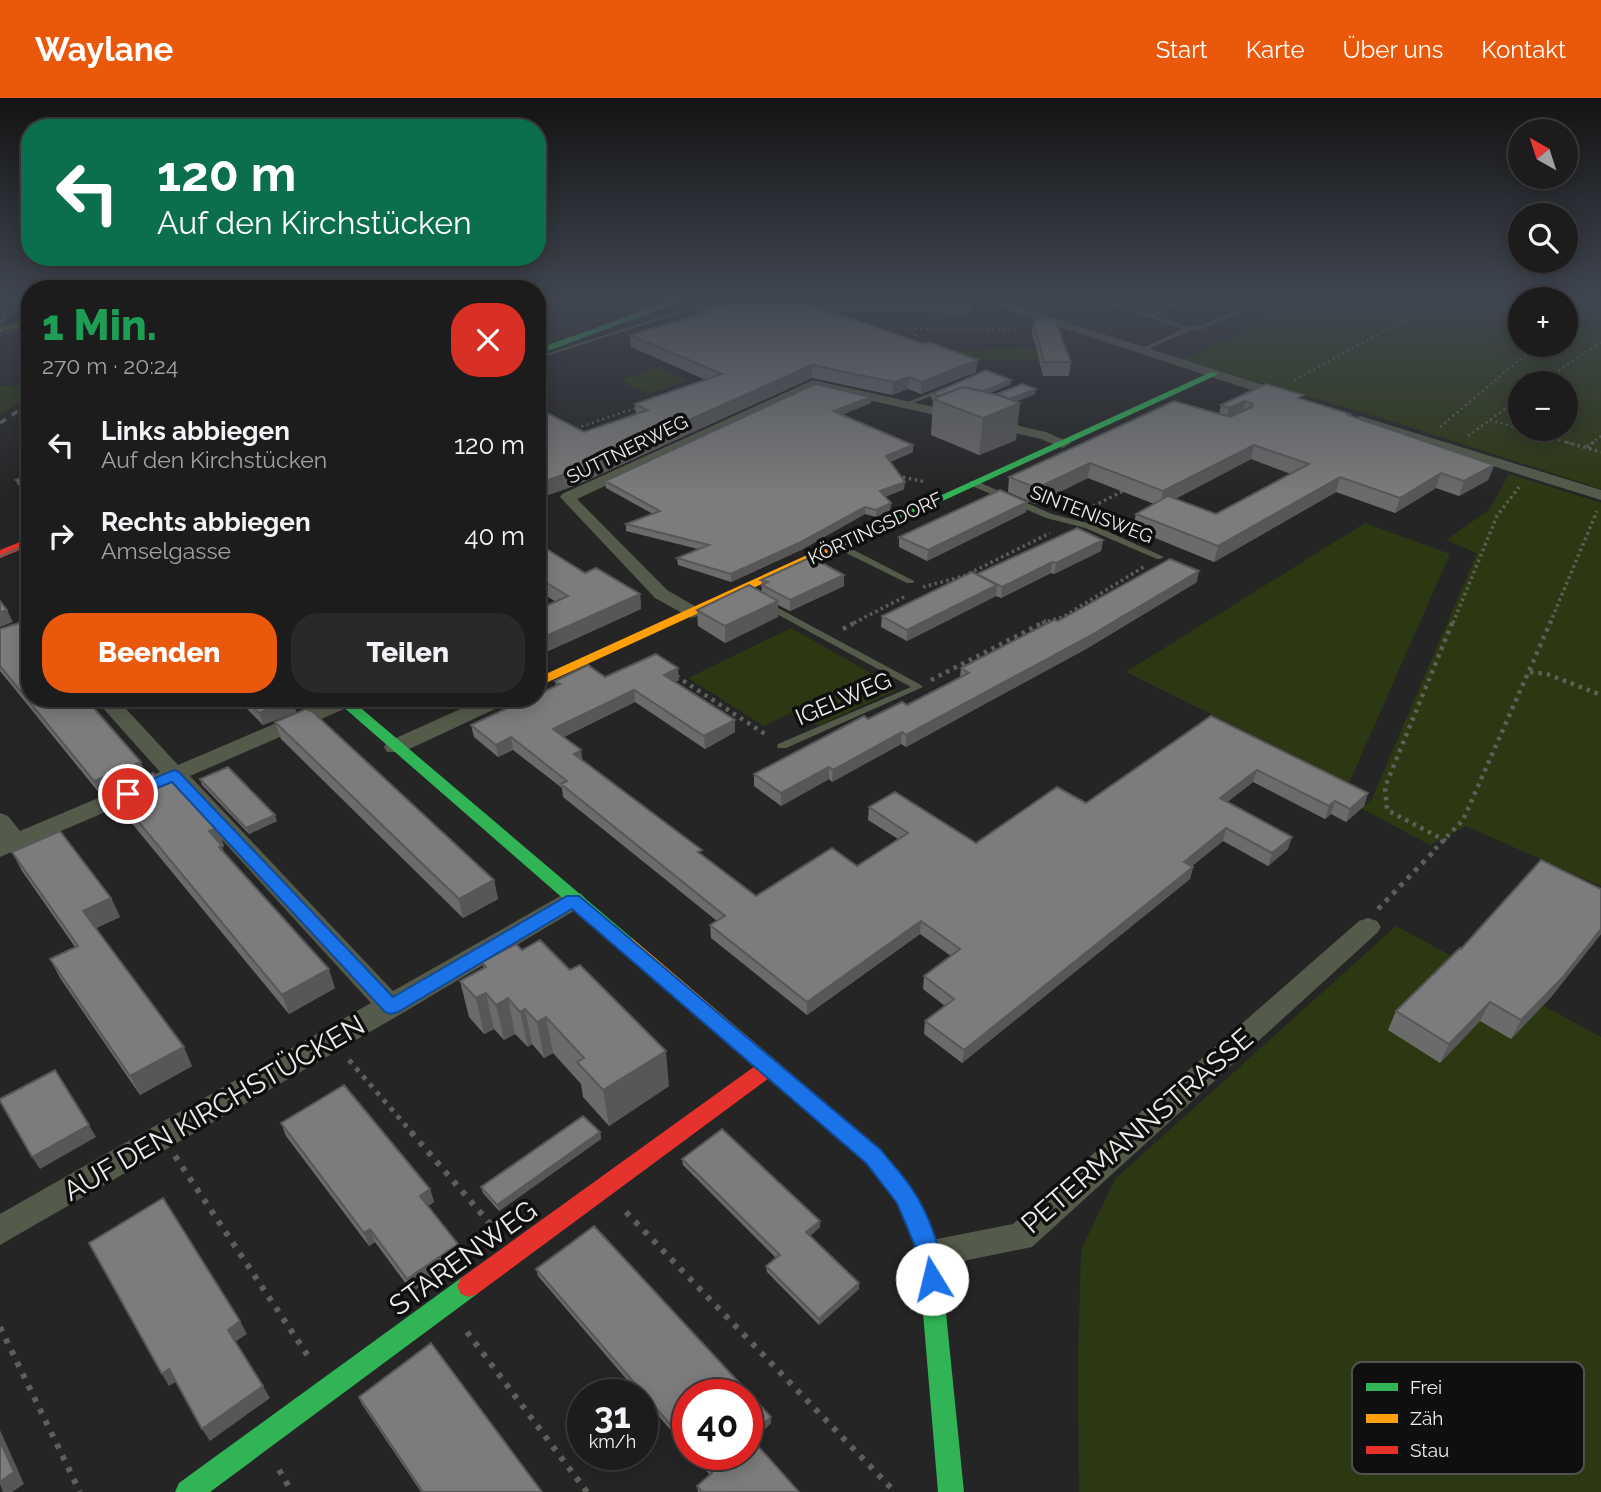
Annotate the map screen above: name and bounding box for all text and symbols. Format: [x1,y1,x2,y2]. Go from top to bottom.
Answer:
text: Waylane [35,30,173,69]
text: Start [1156,35,1208,64]
text: Karte [1246,35,1305,64]
text: Über uns [1343,35,1443,64]
text: Kontakt [1481,35,1566,64]
north arrow [1508,119,1578,189]
map controls [1508,119,1578,441]
text: 120 m [157,145,296,202]
icon: left [42,147,133,238]
button: search [1508,203,1578,273]
text: Auf den Kirchstücken [157,204,472,241]
button: + [1508,287,1578,357]
text: 1 Min. [42,301,157,350]
button: close [451,303,525,377]
text: 270 m · 20:24 [42,352,178,379]
button: − [1508,371,1578,441]
street label: SUTTNERWEG [563,410,691,488]
text: Links abbiegen [101,416,290,446]
icon: left [42,426,80,464]
text: 120 m [454,430,525,460]
text: Auf den Kirchstücken [101,446,327,473]
street label: SINTENISWEG [1028,481,1156,547]
street label: KÖRTINGSDORF [804,487,946,569]
text: Rechts abbiegen [101,507,311,537]
icon: right [42,517,80,555]
text: 40 m [464,521,525,551]
text: Amselgasse [101,537,231,564]
button: Beenden [42,613,277,693]
button: Teilen [291,613,525,693]
street label: IGELWEG [791,666,895,730]
pin [98,764,158,824]
icon: arrive [109,775,147,813]
street label: AUF DEN KIRCHSTÜCKEN [58,1008,370,1208]
street label: PETERMANNSTRASSE [1015,1022,1259,1240]
street label: STARENWEG [383,1194,543,1322]
position arrow [895,1242,969,1316]
legend [1352,1362,1584,1474]
text: Frei [1410,1376,1442,1398]
speed limit sign: 40 [672,1379,763,1470]
text: 31 [594,1395,631,1436]
text: Zäh [1410,1407,1443,1429]
text: km/h [589,1431,636,1452]
text: Stau [1410,1439,1449,1461]

